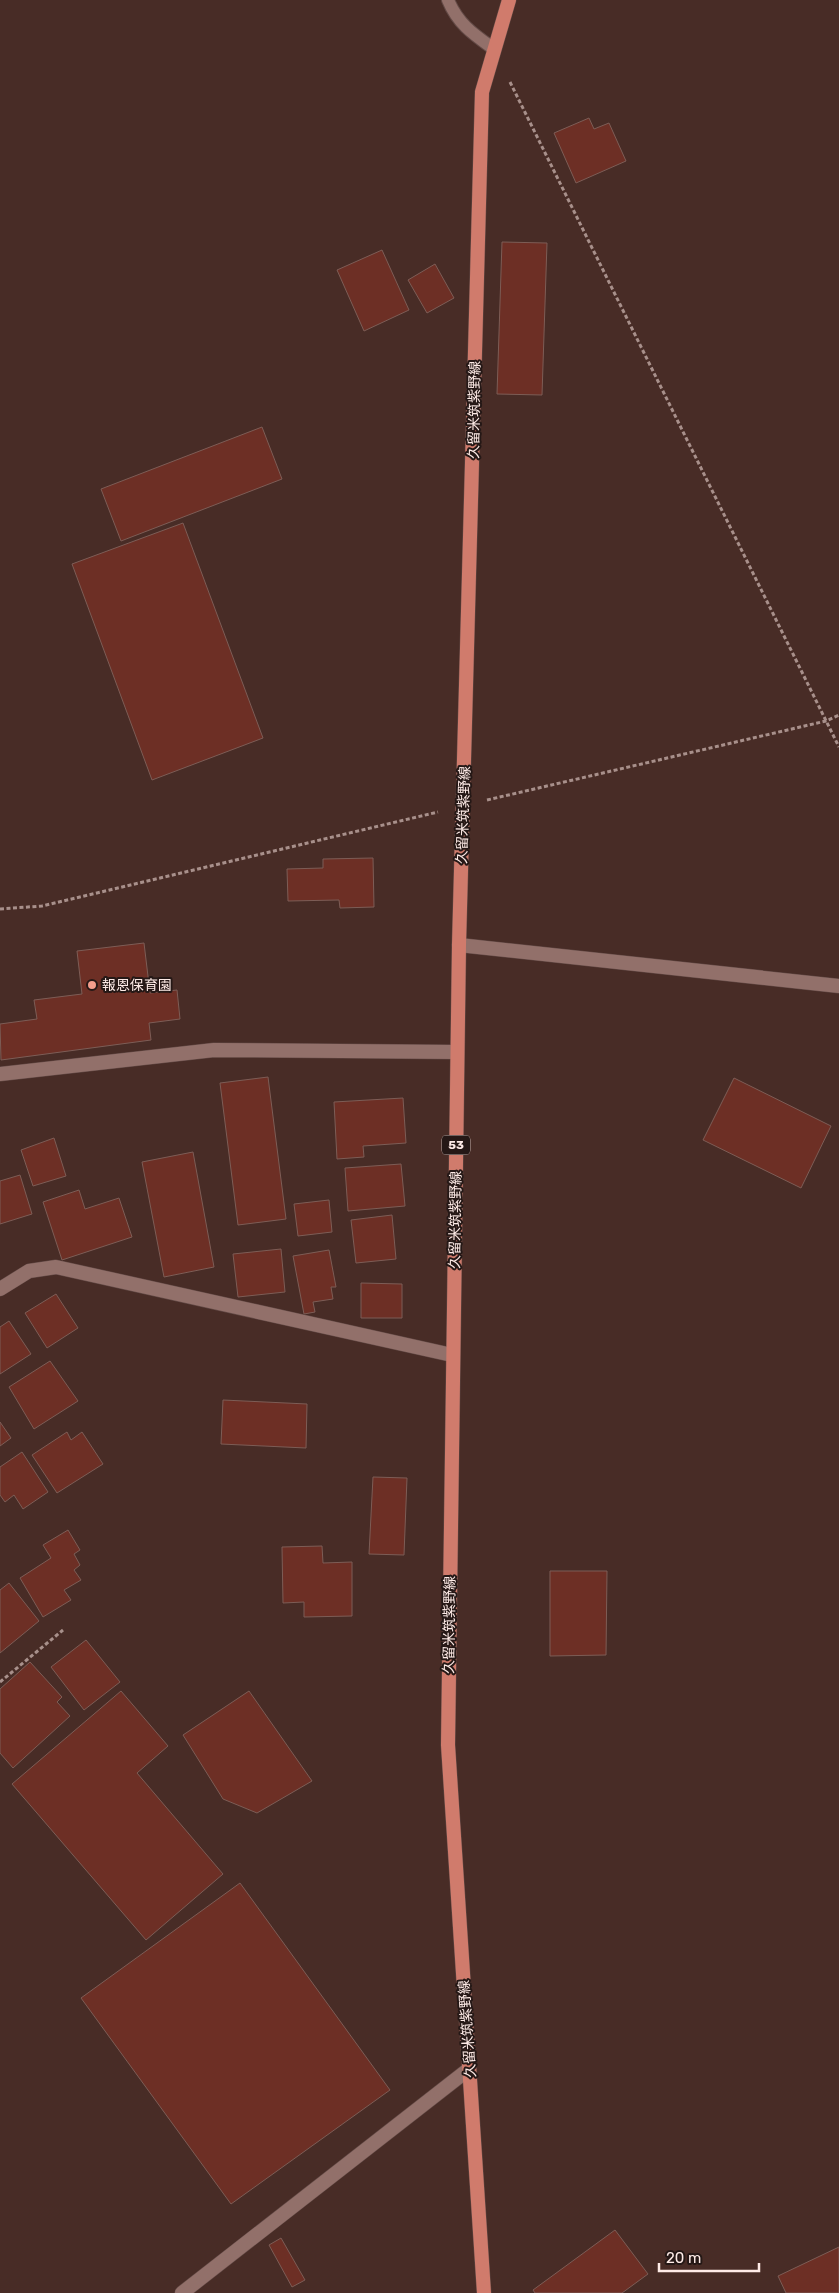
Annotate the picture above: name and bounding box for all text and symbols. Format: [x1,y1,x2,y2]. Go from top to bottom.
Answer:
street label: 久留米筑紫野線 [465,361,484,459]
street label: 久留米筑紫野線 [453,766,474,864]
place label: 報恩保育園 [102,977,172,994]
marker: 報恩保育園 [86,979,98,991]
road number: 53 [442,1136,470,1154]
street label: 久留米筑紫野線 [446,1171,465,1269]
street label: 久留米筑紫野線 [440,1576,459,1674]
street label: 久留米筑紫野線 [456,1979,479,2078]
scale bar [659,2240,759,2272]
text: 20 m [666,2249,701,2267]

